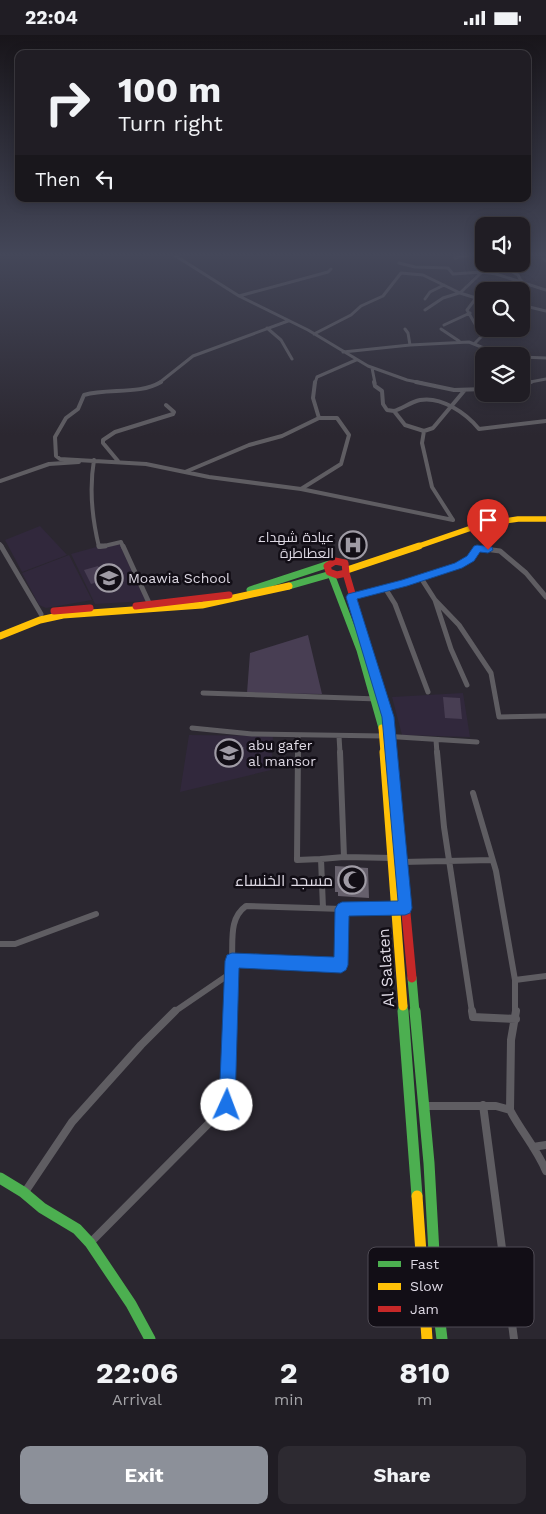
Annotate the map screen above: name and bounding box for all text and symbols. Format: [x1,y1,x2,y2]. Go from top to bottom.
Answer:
text: 22:04 [25,6,78,29]
text: 100 m [118,69,221,111]
icon: right [35,70,100,135]
text: Turn right [118,111,223,136]
icon: left [91,165,119,193]
text: Then [35,168,81,191]
map controls [475,217,530,402]
button: sound [475,217,530,272]
button: search [475,282,530,337]
button: layers [475,347,530,402]
pin [467,499,509,550]
icon: arrive [474,506,502,534]
place label: عيادة شهداء العطاطرة [258,529,334,561]
hospital icon: عيادة شهداء العطاطرة [338,530,368,560]
school or university icon: Moawia School [94,563,124,593]
place label: Moawia School [128,570,231,586]
place label: abu gafer al mansor [248,737,316,769]
school or university icon: abu gafer al mansor [214,738,244,768]
mosque icon: مسجد الخنساء [337,865,367,895]
place label: مسجد الخنساء [235,871,333,890]
street label: Al Salaten [374,928,398,1008]
position arrow [200,1078,252,1130]
legend [368,1247,534,1327]
text: Fast [410,1256,439,1272]
text: Slow [410,1278,443,1294]
text: Jam [410,1301,439,1317]
text: 22:06 [96,1355,178,1390]
text: 2 [280,1355,298,1390]
text: 810 [399,1355,450,1390]
text: Arrival [112,1390,162,1409]
text: min [274,1390,303,1409]
text: m [417,1390,432,1409]
button: Exit [20,1446,268,1504]
button: Share [278,1446,526,1504]

